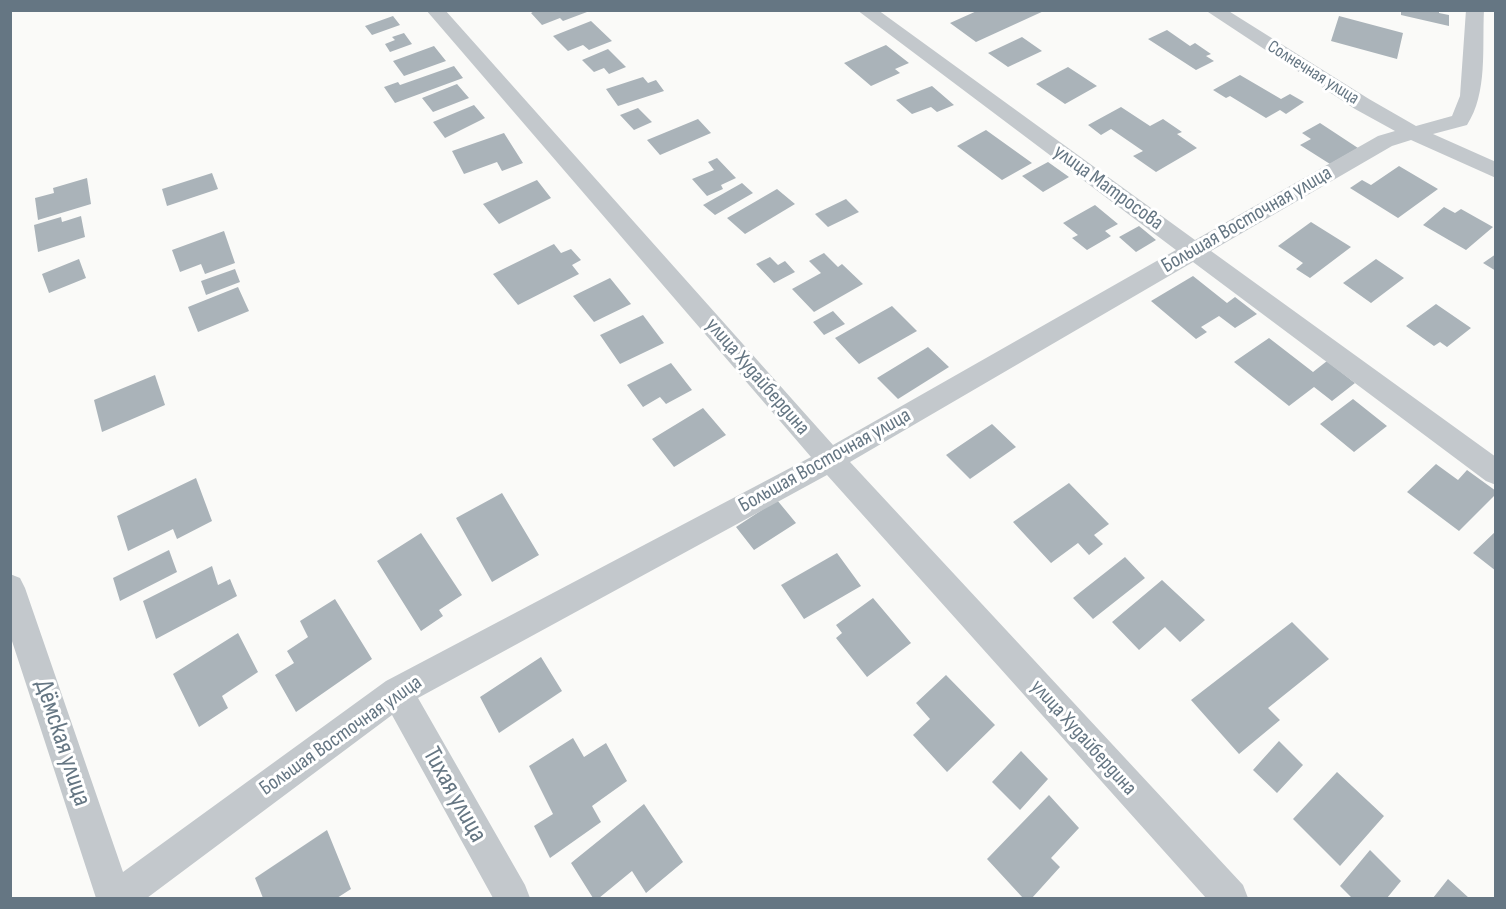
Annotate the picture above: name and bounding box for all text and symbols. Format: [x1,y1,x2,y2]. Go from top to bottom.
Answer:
street label: Солнечная улица [1263,36,1363,110]
street label: улица Матросова [1048,140,1168,236]
street label: Большая Восточная улица [1157,161,1337,279]
street label: улица Худайбердина [699,313,815,441]
street label: Большая Восточная улица [735,403,915,519]
street label: Большая Восточная улица [255,670,427,802]
street label: улица Худайбердина [1025,675,1141,801]
street label: Дёмская улица [27,676,97,810]
street label: Тихая улица [415,742,493,848]

